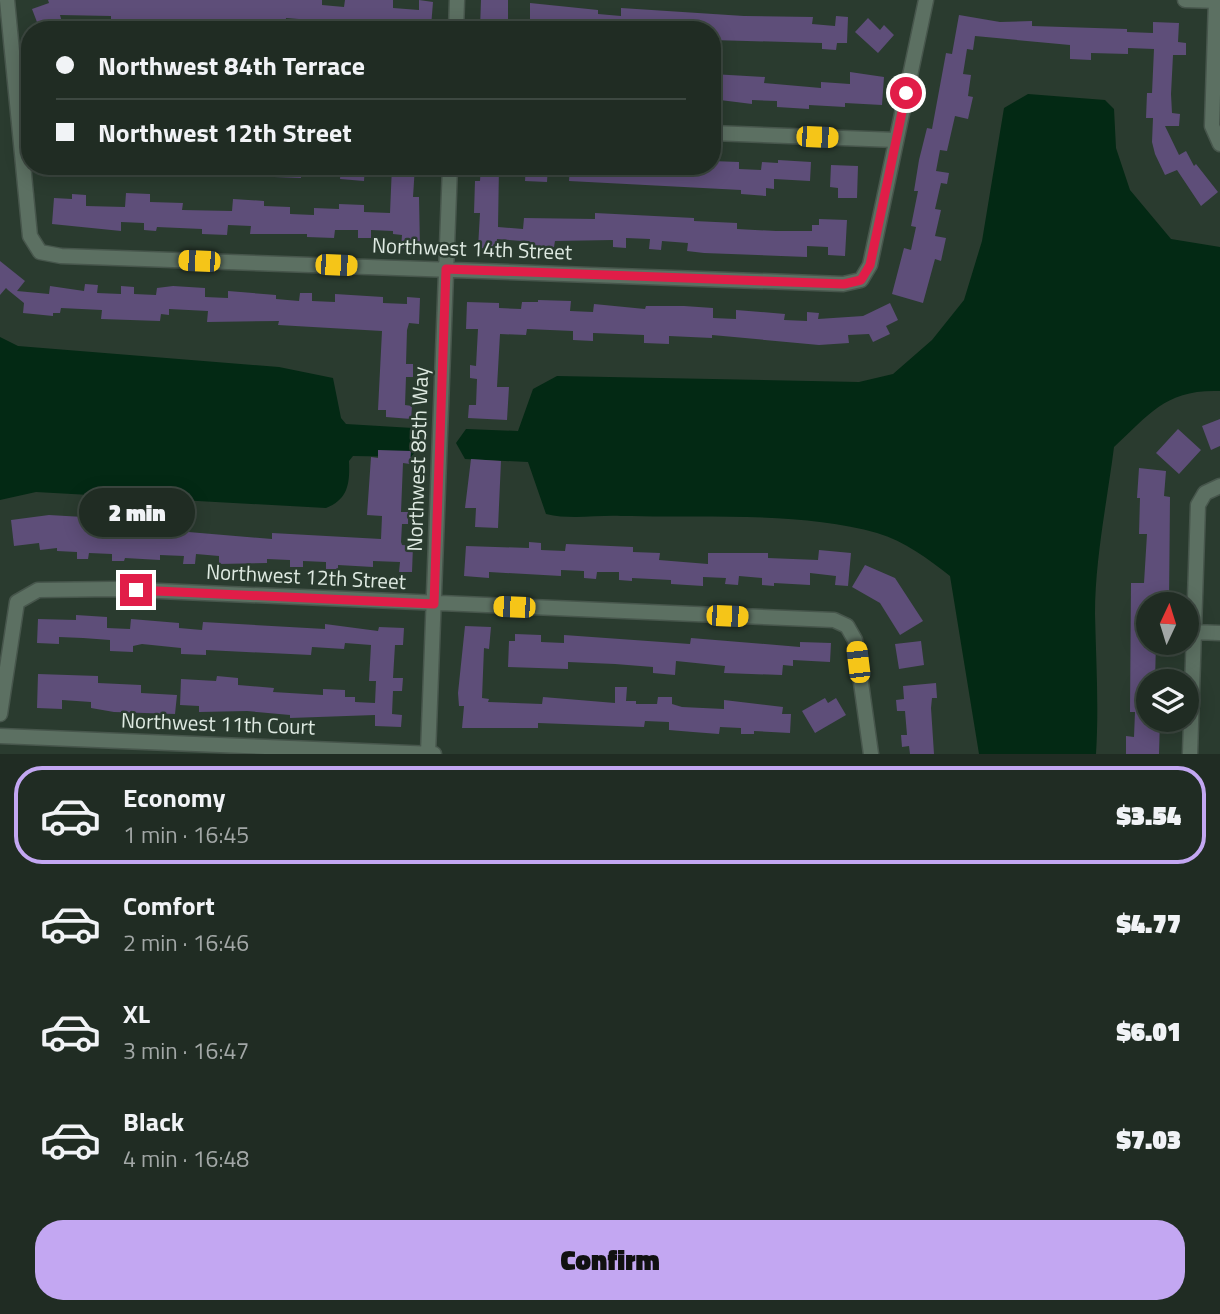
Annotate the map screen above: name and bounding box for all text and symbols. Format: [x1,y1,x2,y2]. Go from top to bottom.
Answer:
text: Northwest 84th Terrace [98,46,365,85]
route start [890,77,922,109]
text: Northwest 12th Street [98,113,352,152]
car [796,126,839,148]
street label: Northwest 14th Street [371,229,573,268]
car [178,250,221,272]
car [315,254,358,276]
street label: Northwest 85th Way [398,366,436,552]
callout: 2 min [78,489,194,538]
text: 2 min [108,495,166,530]
street label: Northwest 12th Street [205,555,407,597]
route end [120,574,152,606]
north arrow [1136,592,1199,654]
map controls [1136,592,1199,732]
car [493,596,536,618]
car [706,605,749,627]
car [846,640,871,684]
button: layers [1136,669,1199,732]
street label: Northwest 11th Court [120,704,316,742]
text: Economy [123,778,225,817]
icon: car [39,784,102,847]
text: $3.54 [1116,796,1181,835]
text: 1 min · 16:45 [123,817,249,852]
text: Comfort [123,886,215,925]
icon: car [39,892,102,955]
text: $4.77 [1116,904,1181,943]
text: 2 min · 16:46 [123,925,249,960]
text: XL [123,994,150,1033]
icon: car [39,1000,102,1063]
text: $6.01 [1116,1012,1181,1051]
text: 3 min · 16:47 [123,1033,249,1068]
text: Black [123,1102,184,1141]
icon: car [39,1108,102,1171]
text: $7.03 [1116,1120,1181,1159]
text: 4 min · 16:48 [123,1141,249,1176]
button: Confirm [35,1220,1185,1300]

